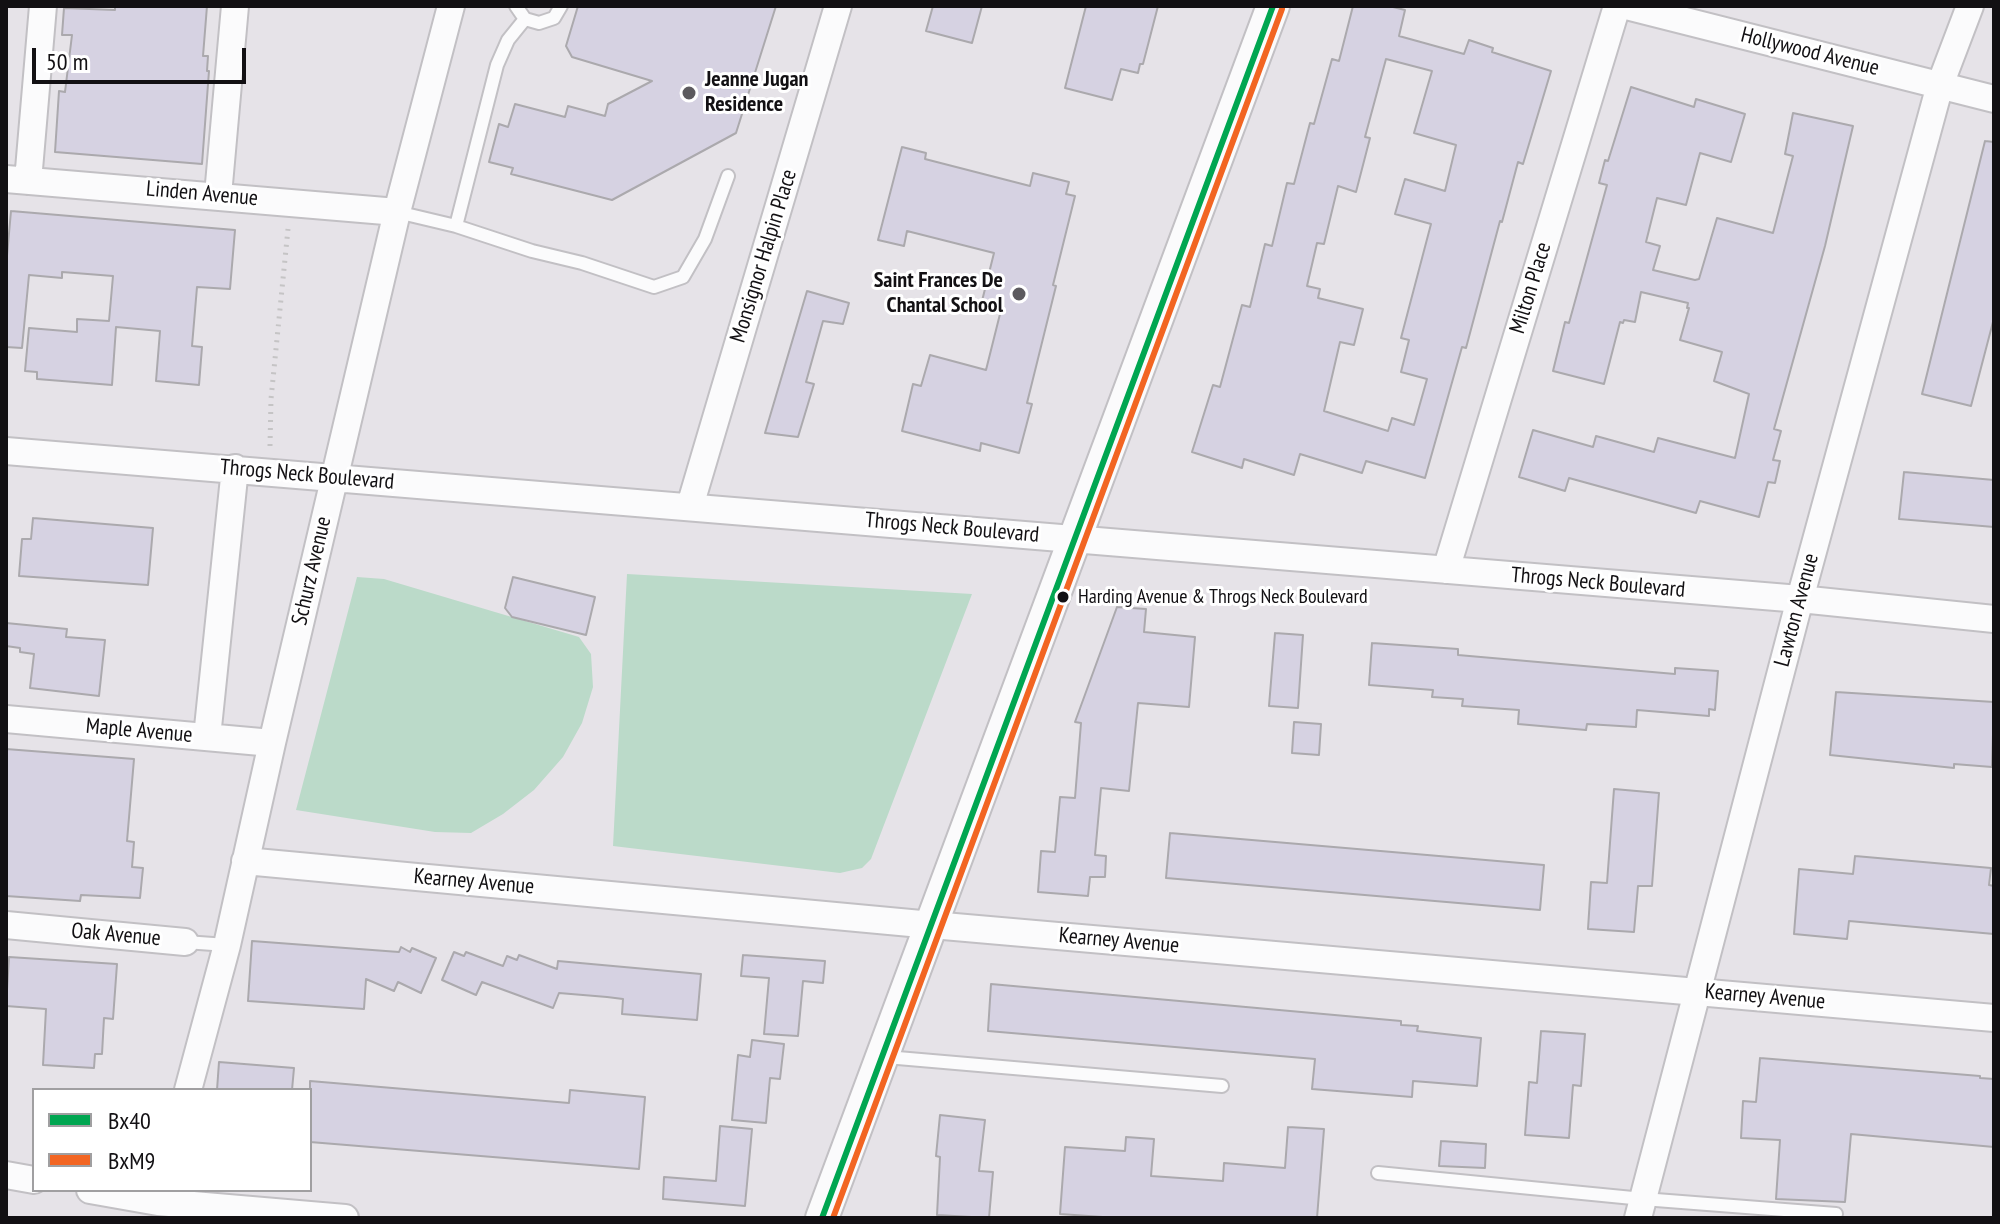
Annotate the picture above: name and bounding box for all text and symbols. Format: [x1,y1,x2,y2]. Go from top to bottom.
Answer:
street label: Hollywood Avenue [1738,22,1882,82]
scale bar [36,32,250,82]
text: 50 m [46,46,88,77]
place label: Jeanne Jugan Residence [705,67,808,118]
marker: Jeanne Jugan Residence [680,84,698,102]
street label: Monsignor Halpin Place [725,166,803,346]
street label: Linden Avenue [145,176,259,212]
street label: Milton Place [1505,239,1557,337]
place label: Saint Frances De Chantal School [874,268,1003,320]
marker: Saint Frances De Chantal School [1010,285,1028,303]
street label: Throgs Neck Boulevard [219,454,395,496]
street label: Throgs Neck Boulevard [864,507,1040,549]
street label: Schurz Avenue [287,514,337,628]
street label: Lawton Avenue [1769,551,1825,669]
street label: Throgs Neck Boulevard [1510,562,1686,604]
place label: Harding Avenue & Throgs Neck Boulevard [1078,585,1368,609]
marker: Harding Avenue & Throgs Neck Boulevard [1055,589,1071,605]
street label: Maple Avenue [85,713,193,749]
street label: Kearney Avenue [413,864,535,900]
street label: Oak Avenue [70,918,162,952]
street label: Kearney Avenue [1058,923,1180,959]
street label: Kearney Avenue [1704,979,1826,1015]
legend [32,1088,312,1192]
text: Bx40 [108,1105,151,1136]
text: BxM9 [108,1145,155,1176]

